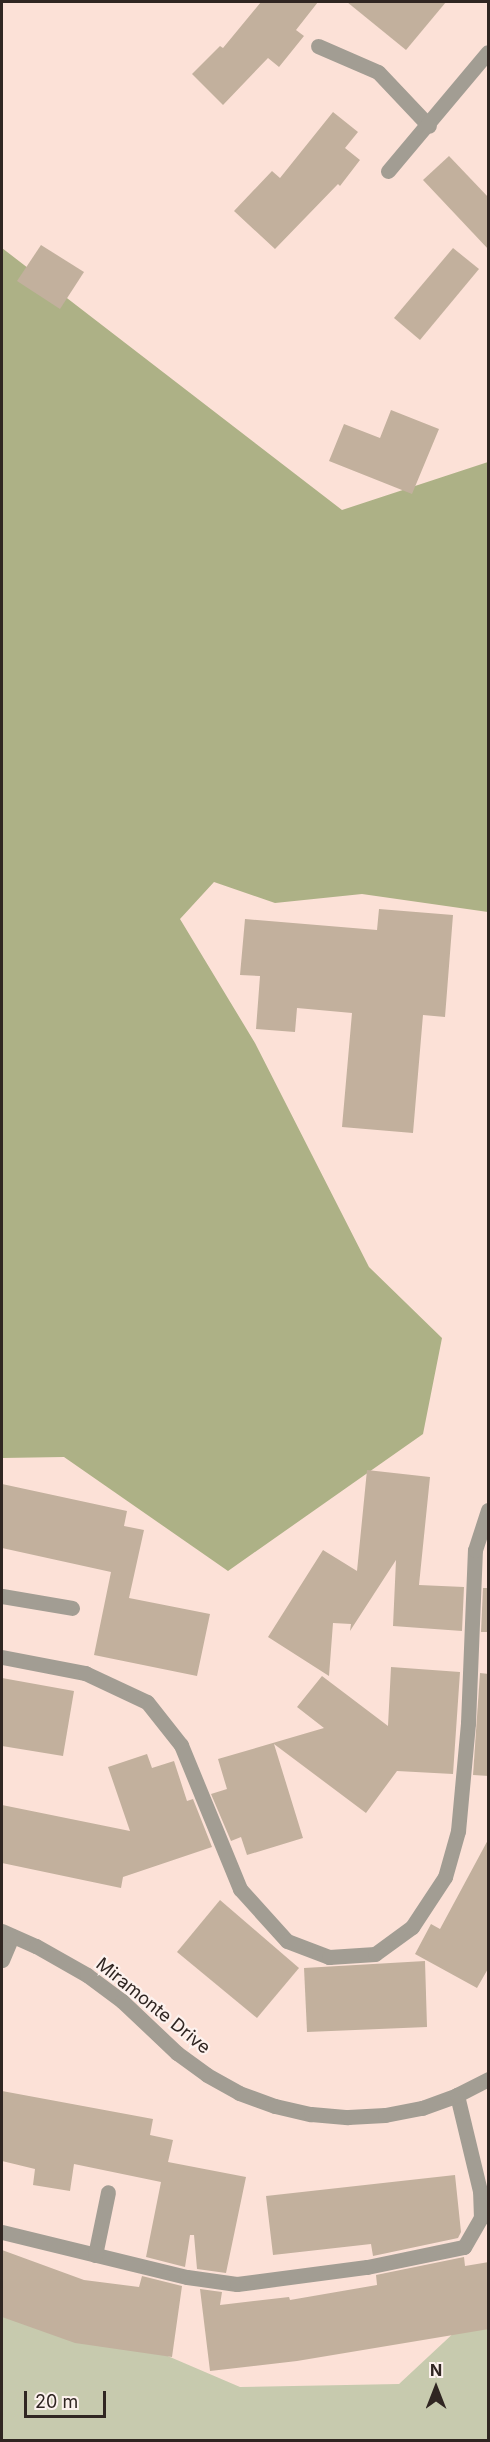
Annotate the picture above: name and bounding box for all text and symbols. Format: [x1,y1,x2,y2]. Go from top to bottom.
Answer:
street label: Miramonte Drive [92,1953,214,2059]
north arrow [406,2358,466,2418]
text: N [430,2360,442,2380]
scale bar [27,2379,110,2417]
text: 20 m [35,2391,78,2412]

